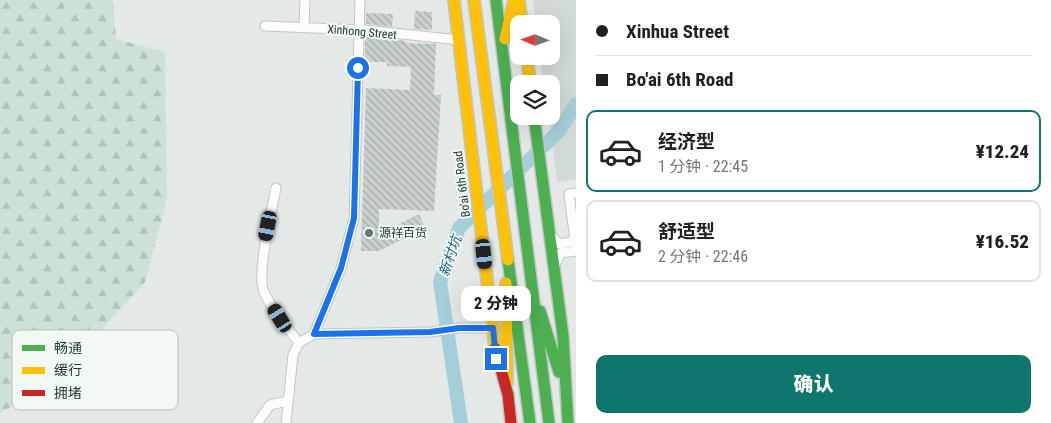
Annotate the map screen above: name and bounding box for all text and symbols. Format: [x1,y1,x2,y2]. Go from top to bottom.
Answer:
north arrow [510,15,560,65]
map controls [510,15,560,125]
text: Xinhua Street [626,20,729,43]
street label: Xinhong Street [327,22,398,42]
route start [347,57,369,79]
text: Bo'ai 6th Road [626,68,734,91]
button: layers [510,75,560,125]
icon: car [598,129,643,174]
text: 经济型 [658,130,715,153]
text: ¥12.24 [976,140,1029,163]
street label: Bo'ai 6th Road [451,150,473,218]
text: 1 分钟 · 22:45 [658,157,748,176]
car [257,210,278,242]
icon: car [598,219,643,264]
text: 舒适型 [658,220,715,243]
place label: 源祥百货 [379,226,427,240]
marker: 源祥百货 [363,227,375,239]
text: ¥16.52 [976,230,1029,253]
water label: 新村坑 [436,232,465,278]
car [474,238,493,270]
text: 2 分钟 · 22:46 [658,247,748,266]
callout: 2 分钟 [461,286,531,322]
text: 2 分钟 [474,294,518,313]
car [265,301,294,335]
legend [12,330,178,410]
text: 畅通 [54,340,82,356]
route end [485,348,507,370]
button: 确认 [596,355,1031,413]
text: 缓行 [54,362,82,378]
text: 拥堵 [54,385,82,401]

